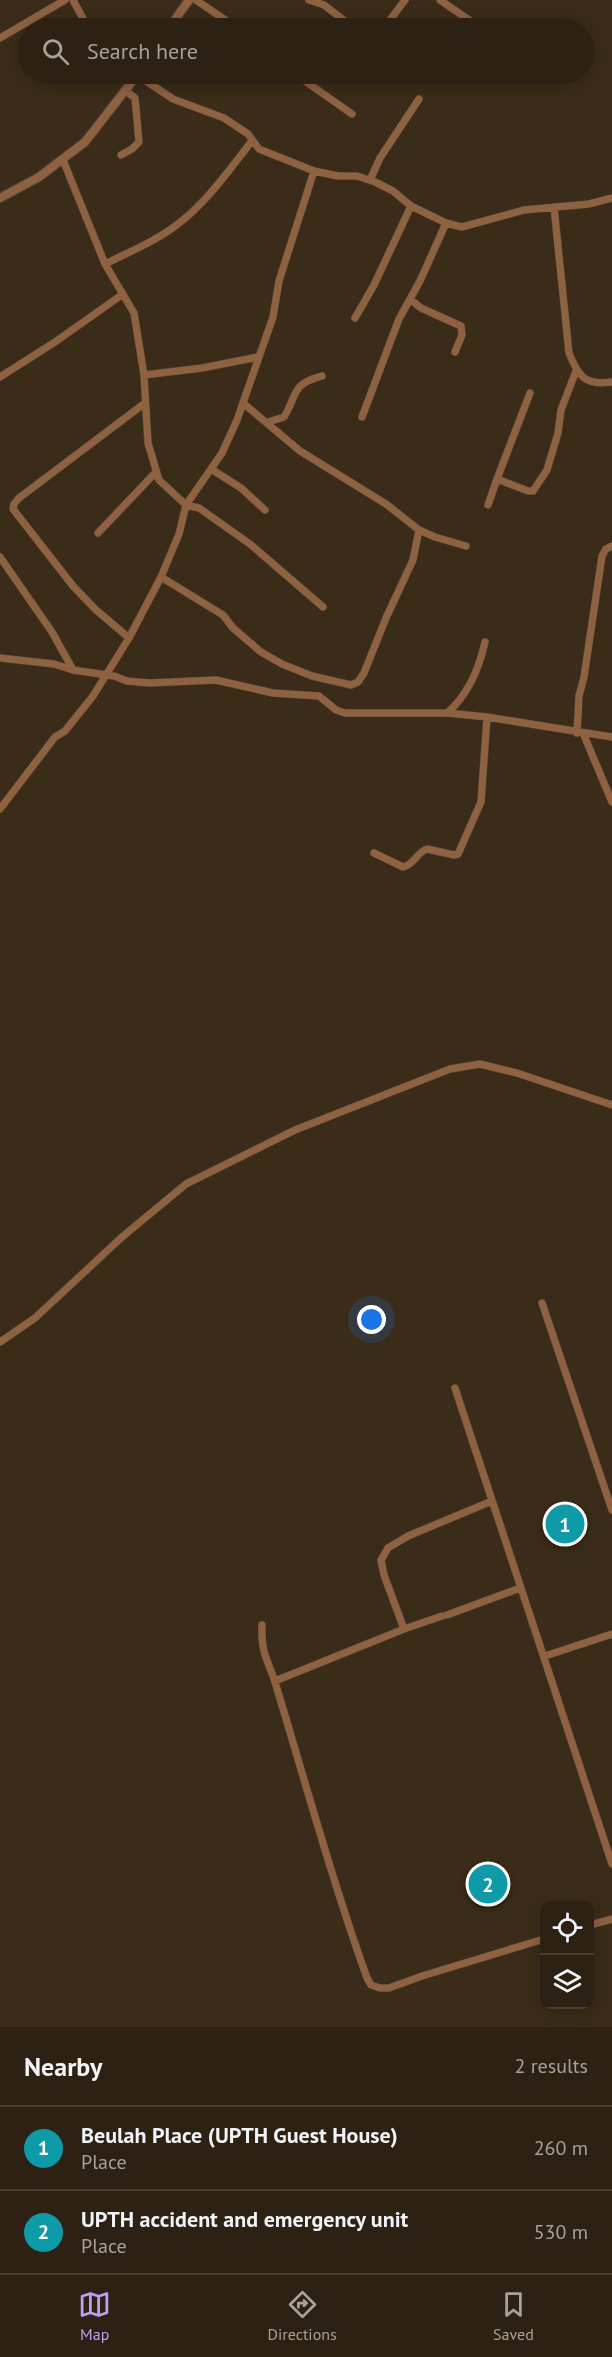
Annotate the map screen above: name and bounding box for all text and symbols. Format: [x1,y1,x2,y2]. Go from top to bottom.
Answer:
search box [18,18,594,84]
icon: search [39,35,72,68]
text: Search here [87,37,198,65]
your location [357,1305,386,1334]
pin: 1 [546,1502,584,1546]
pin: 2 [468,1862,508,1906]
map controls [540,1901,594,2009]
button: locate [540,1901,594,1955]
button: layers [540,1955,594,2009]
text: Nearby [24,2050,102,2083]
text: 2 results [515,2053,588,2079]
text: Beulah Place (UPTH Guest House) [81,2121,398,2149]
text: 1 [38,2135,49,2161]
text: 260 m [534,2135,588,2161]
text: Place [81,2149,127,2175]
text: UPTH accident and emergency unit [81,2205,408,2233]
text: 2 [38,2219,49,2245]
text: 530 m [534,2219,588,2245]
text: Place [81,2233,127,2259]
tab: Map [78,2288,111,2344]
tab: Directions [268,2288,337,2344]
tab: Saved [493,2288,534,2344]

